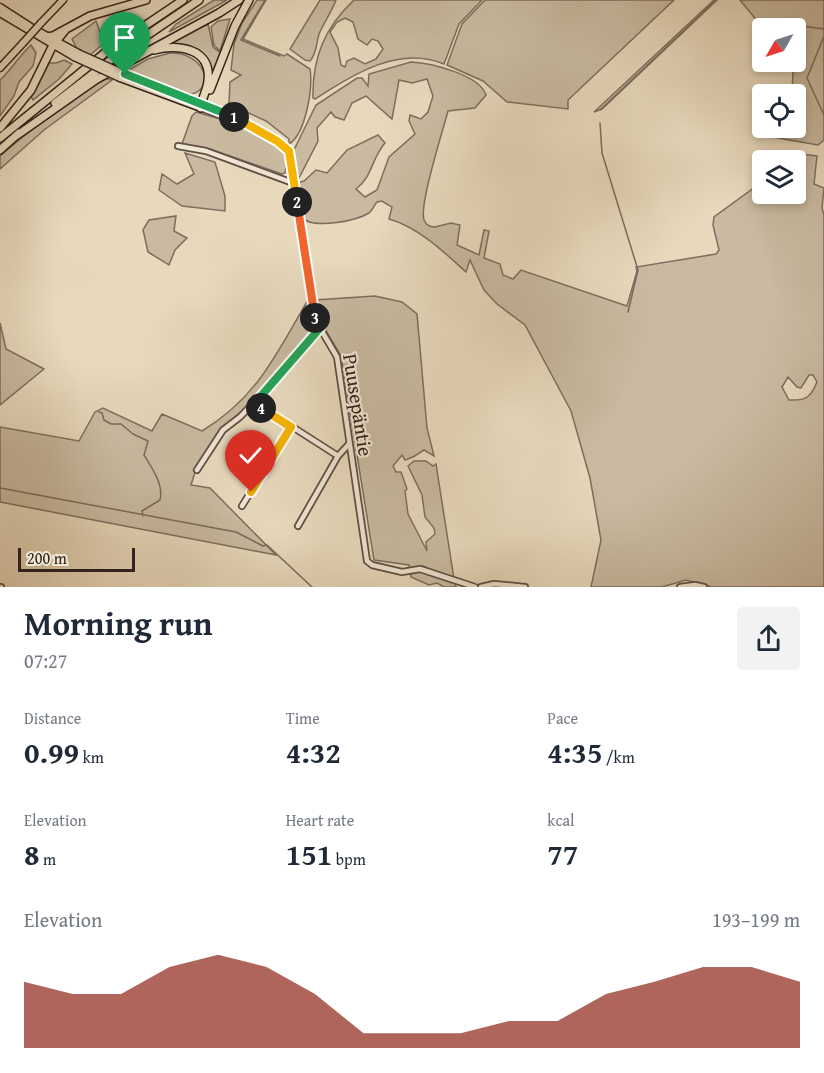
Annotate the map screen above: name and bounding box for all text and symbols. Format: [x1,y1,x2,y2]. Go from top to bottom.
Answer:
pin [99,12,150,74]
north arrow [752,18,806,72]
map controls [752,18,806,204]
icon: arrive [108,21,141,54]
button: locate [752,84,806,138]
pin: 1 [219,102,249,132]
text: 1 [230,105,238,129]
button: layers [752,150,806,204]
pin: 2 [282,187,312,217]
text: 2 [293,190,301,214]
pin: 3 [300,303,330,333]
text: 3 [311,306,319,330]
street label: Puusepäntie [336,352,381,458]
pin: 4 [246,393,276,423]
text: 4 [257,396,265,420]
pin [225,430,276,492]
icon: check [234,439,267,472]
scale bar [18,545,135,572]
text: 200 m [27,546,67,570]
text: Morning run [24,599,213,647]
button: share [737,607,800,670]
text: 07:27 [24,646,67,675]
text: Distance [24,706,81,730]
text: Time [286,706,320,730]
text: Pace [547,706,578,730]
text: 0.99 [24,730,79,774]
text: 4:32 [286,730,341,774]
text: 4:35 [547,730,602,774]
text: km [79,745,104,769]
text: /km [602,745,635,769]
text: Elevation [24,808,87,832]
text: Heart rate [286,808,354,832]
text: kcal [547,808,575,832]
text: 8 [24,832,40,876]
text: 151 [286,832,332,876]
text: 77 [547,832,578,876]
text: m [40,847,56,871]
text: bpm [332,847,366,871]
text: Elevation [24,905,102,934]
text: 193–199 m [712,905,800,934]

